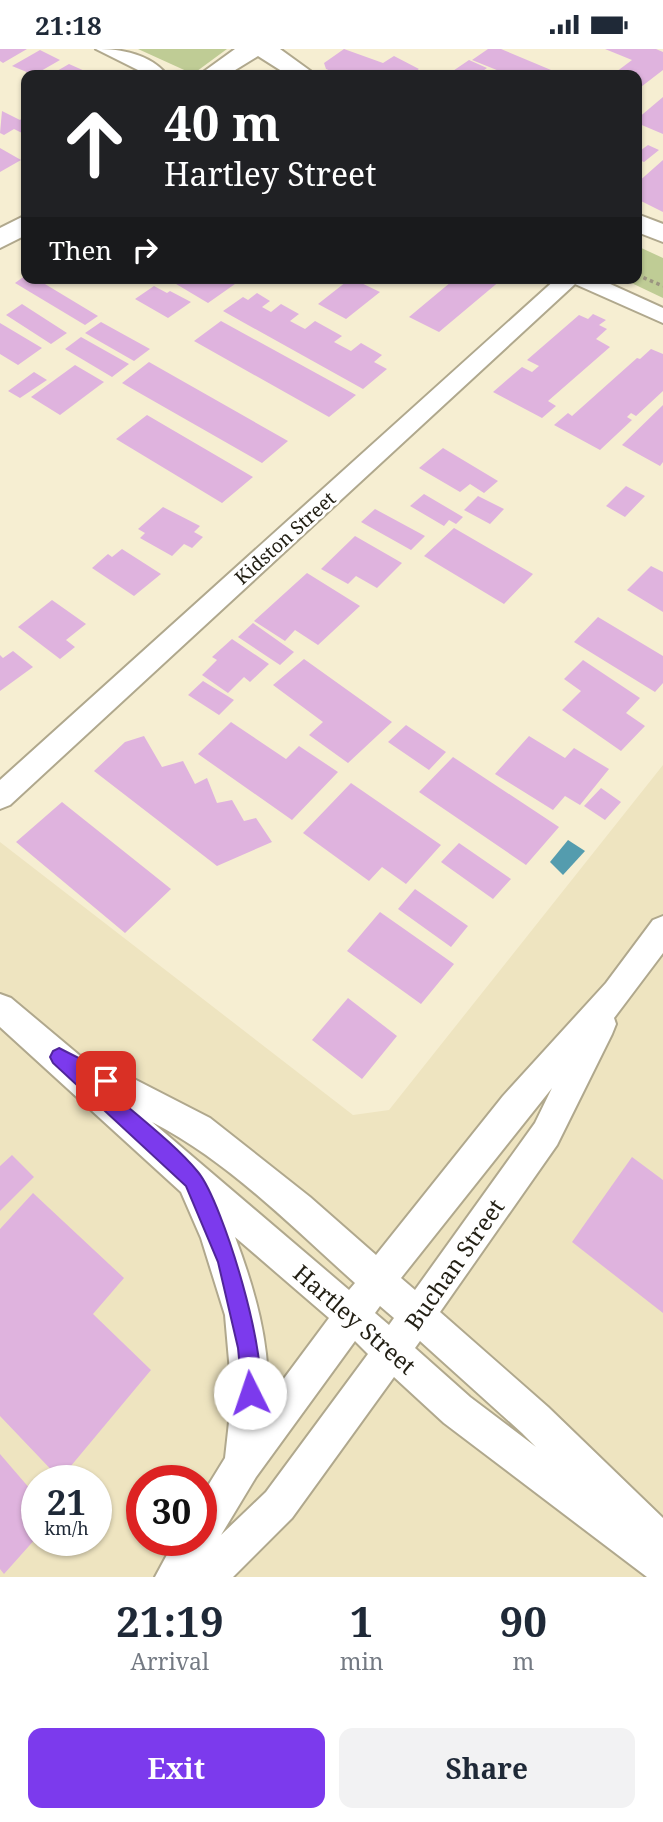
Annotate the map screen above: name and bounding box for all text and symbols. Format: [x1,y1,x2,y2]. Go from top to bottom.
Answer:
text: 21:18 [35,7,102,43]
text: 40 m [164,89,280,155]
icon: ahead [49,98,140,189]
text: Hartley Street [164,152,376,195]
icon: right [126,231,164,269]
text: Then [49,232,112,268]
street label: Kidston Street [229,485,341,590]
pin [76,1051,136,1111]
icon: arrive [87,1062,125,1100]
street label: Buchan Street [397,1192,511,1336]
street label: Hartley Street [287,1257,423,1381]
position arrow [213,1356,287,1430]
speed limit sign: 30 [126,1465,217,1556]
text: 21 [47,1478,86,1525]
text: km/h [44,1516,89,1540]
text: 21:19 [116,1592,224,1649]
text: 1 [350,1592,373,1649]
text: 90 [500,1592,547,1649]
text: Arrival [131,1645,209,1677]
text: min [340,1645,384,1677]
text: m [512,1645,534,1677]
button: Exit [28,1728,325,1808]
button: Share [339,1728,635,1808]

